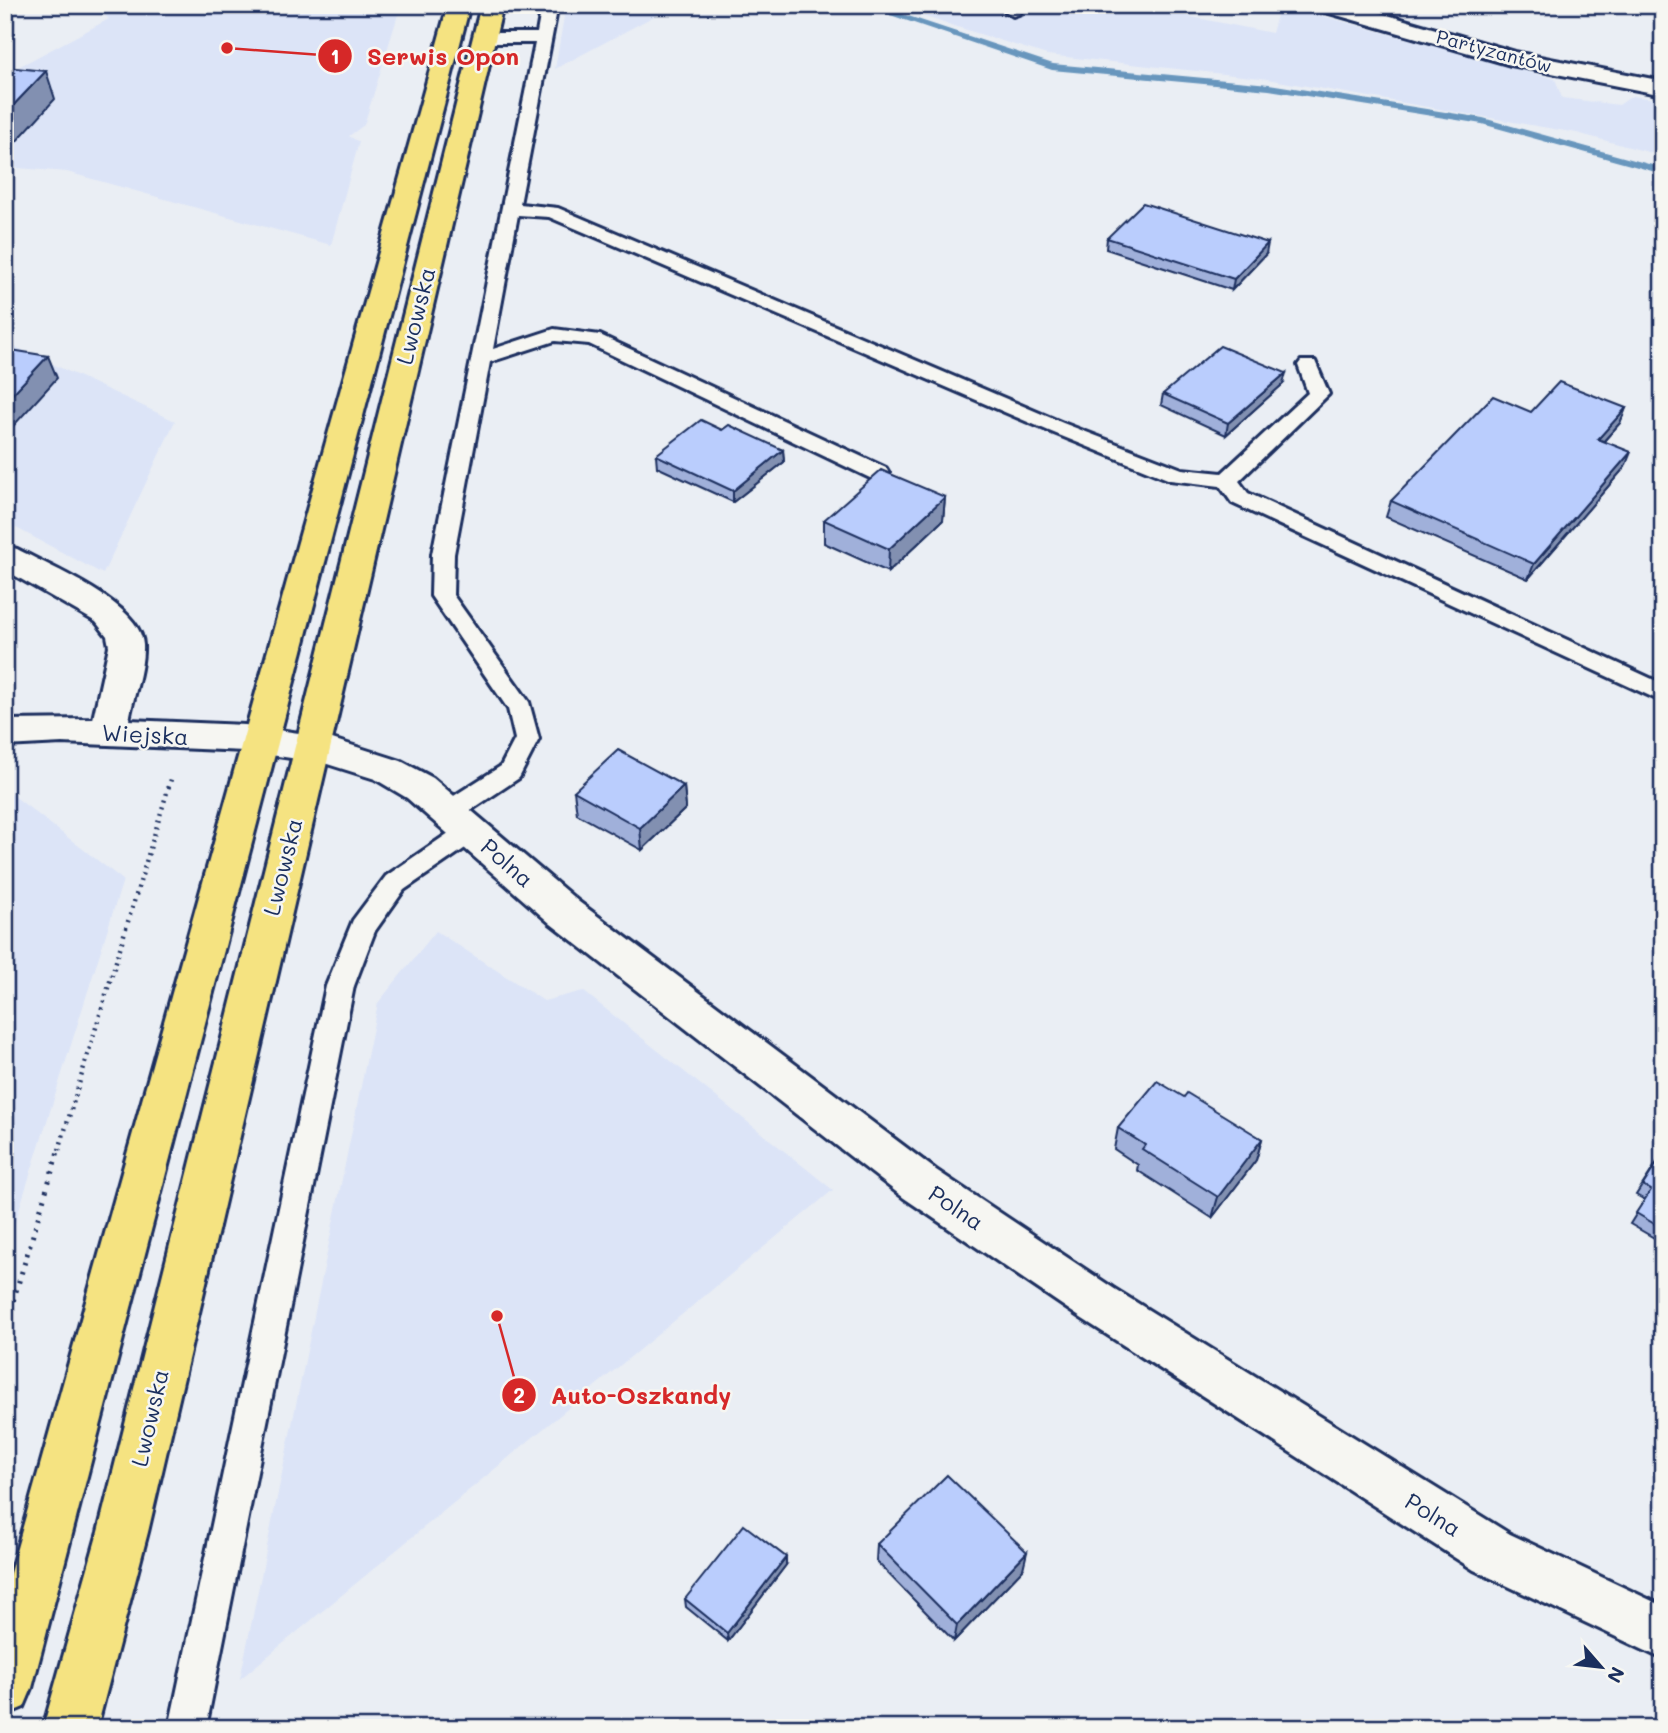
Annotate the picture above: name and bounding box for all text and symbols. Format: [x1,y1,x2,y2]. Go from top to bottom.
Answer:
street label: Partyzantów [1434,23,1555,78]
callout: Serwis Opon [318,34,533,79]
text: Serwis Opon [367,40,519,71]
text: 1 [330,42,340,69]
street label: Lwowska [388,264,442,367]
street label: Wiejska [101,717,189,751]
street label: Lwowska [255,815,309,918]
street label: Polna [475,831,540,893]
street label: Polna [923,1178,990,1237]
street label: Lwowska [123,1366,175,1469]
callout: Auto-Oszkandy [502,1373,745,1418]
text: Auto-Oszkandy [551,1379,731,1410]
text: 2 [513,1381,525,1408]
street label: Polna [1400,1485,1467,1543]
north arrow [1566,1632,1636,1702]
text: N [1602,1663,1631,1687]

